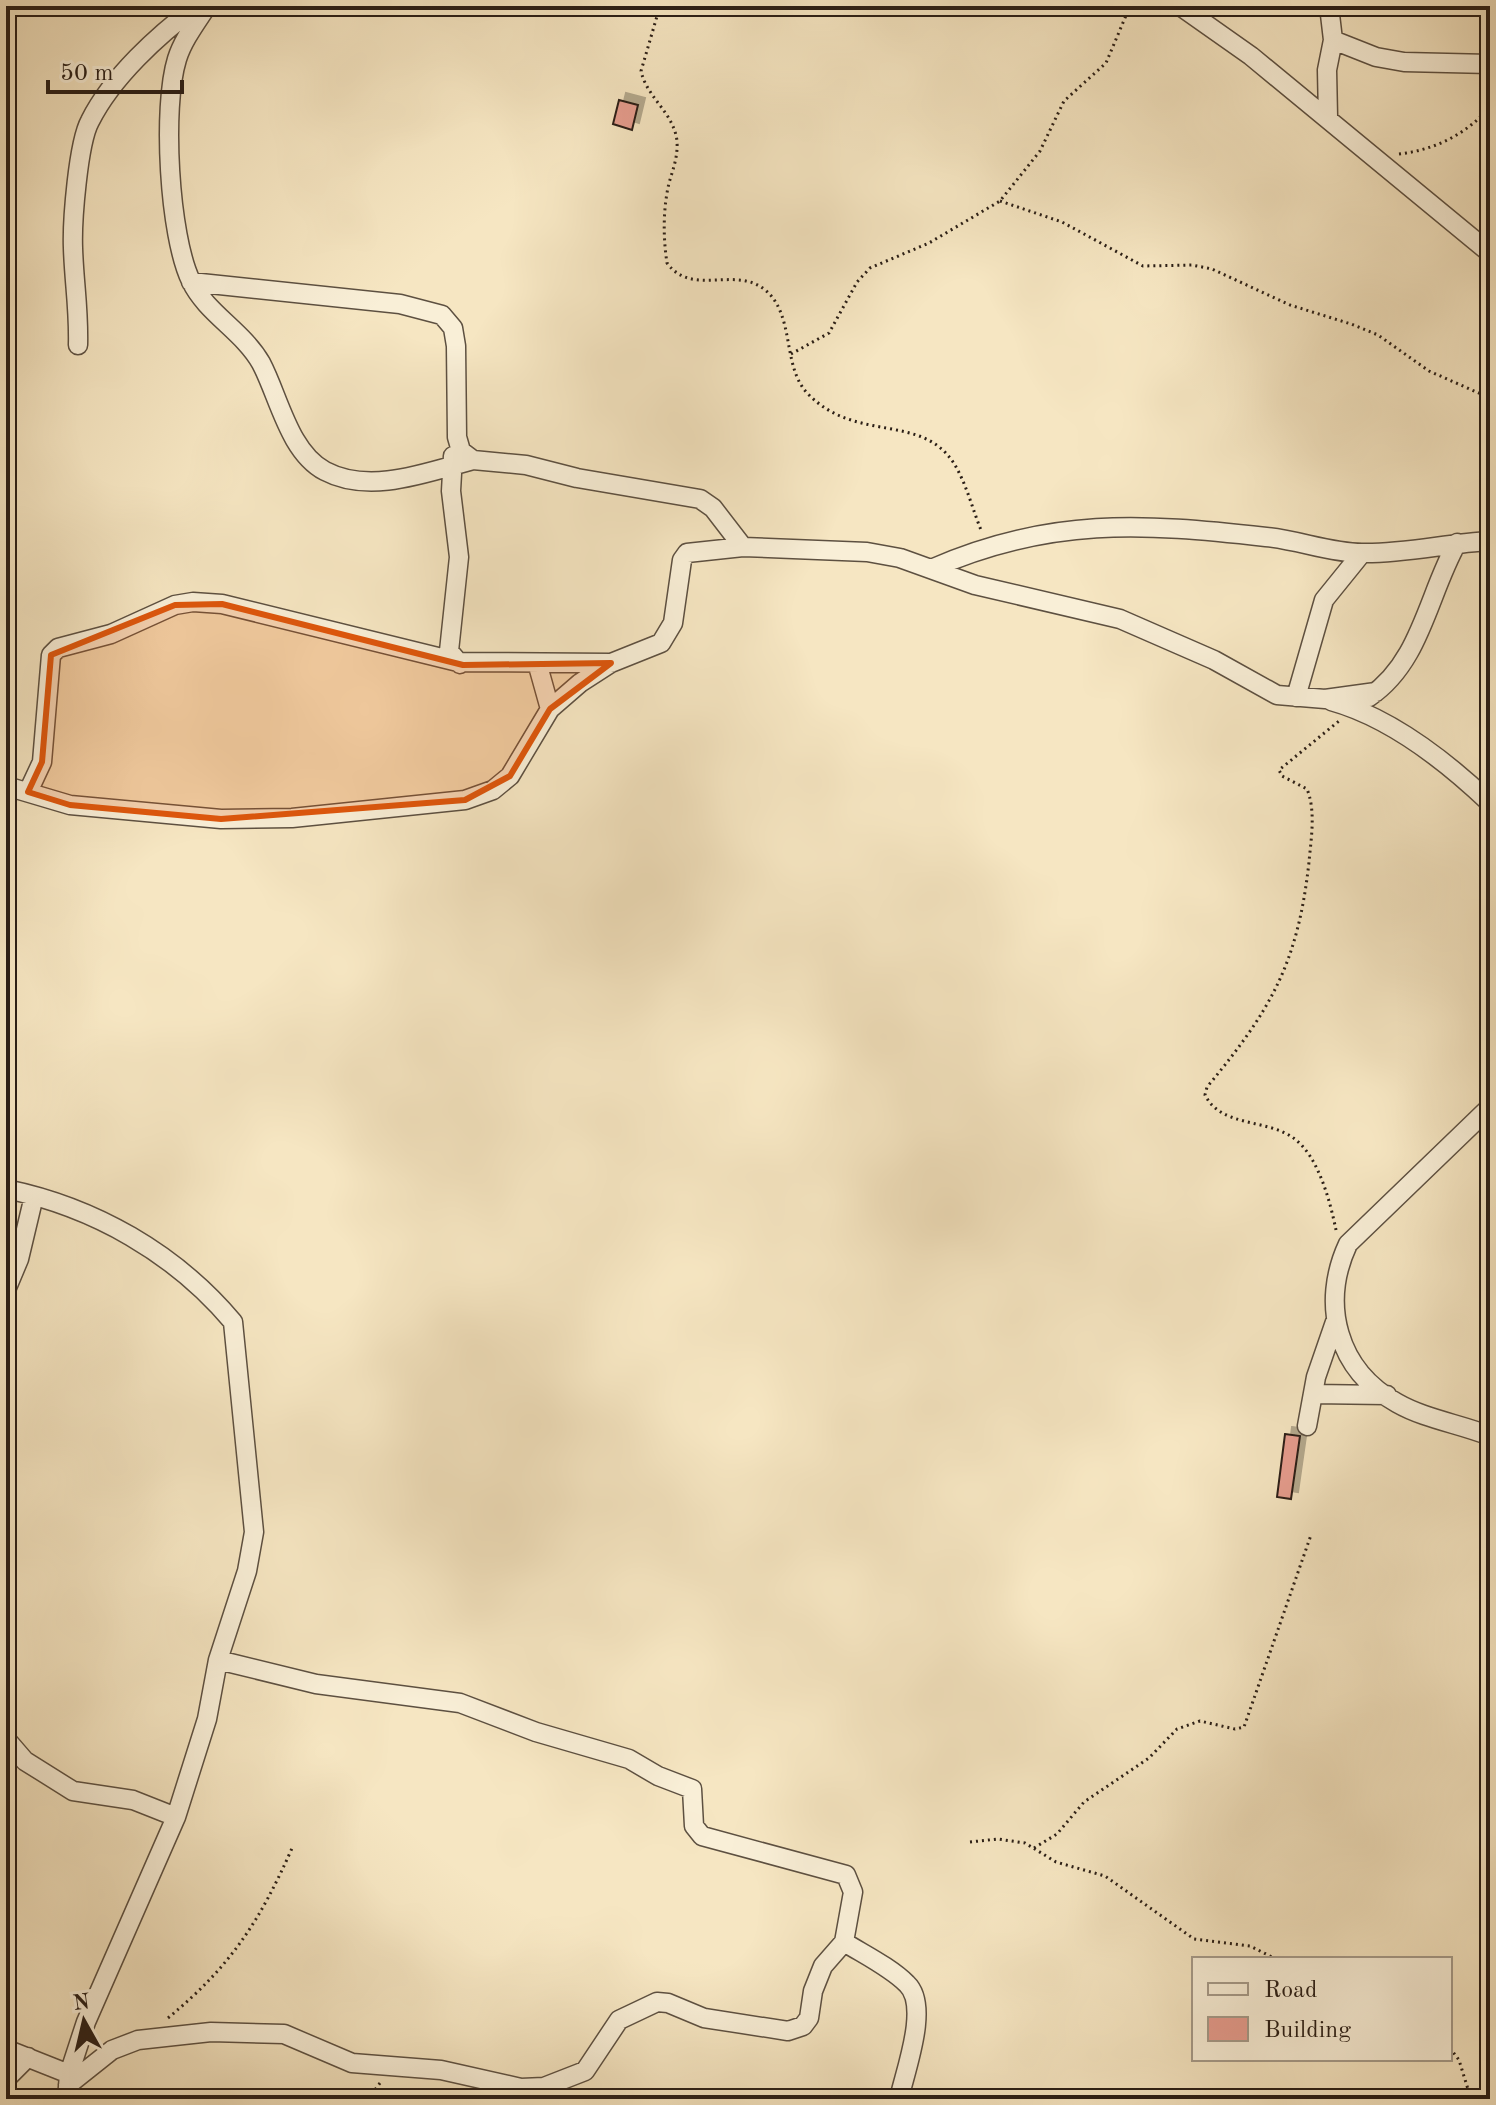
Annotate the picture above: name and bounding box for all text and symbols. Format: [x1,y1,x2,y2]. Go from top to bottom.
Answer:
scale bar [48,44,182,94]
text: 50 m [60,62,114,86]
legend [1192,1957,1452,2061]
text: Road [1264,1979,1317,2003]
north arrow [44,1981,124,2061]
text: N [72,1991,92,2015]
text: Building [1264,2019,1351,2043]

